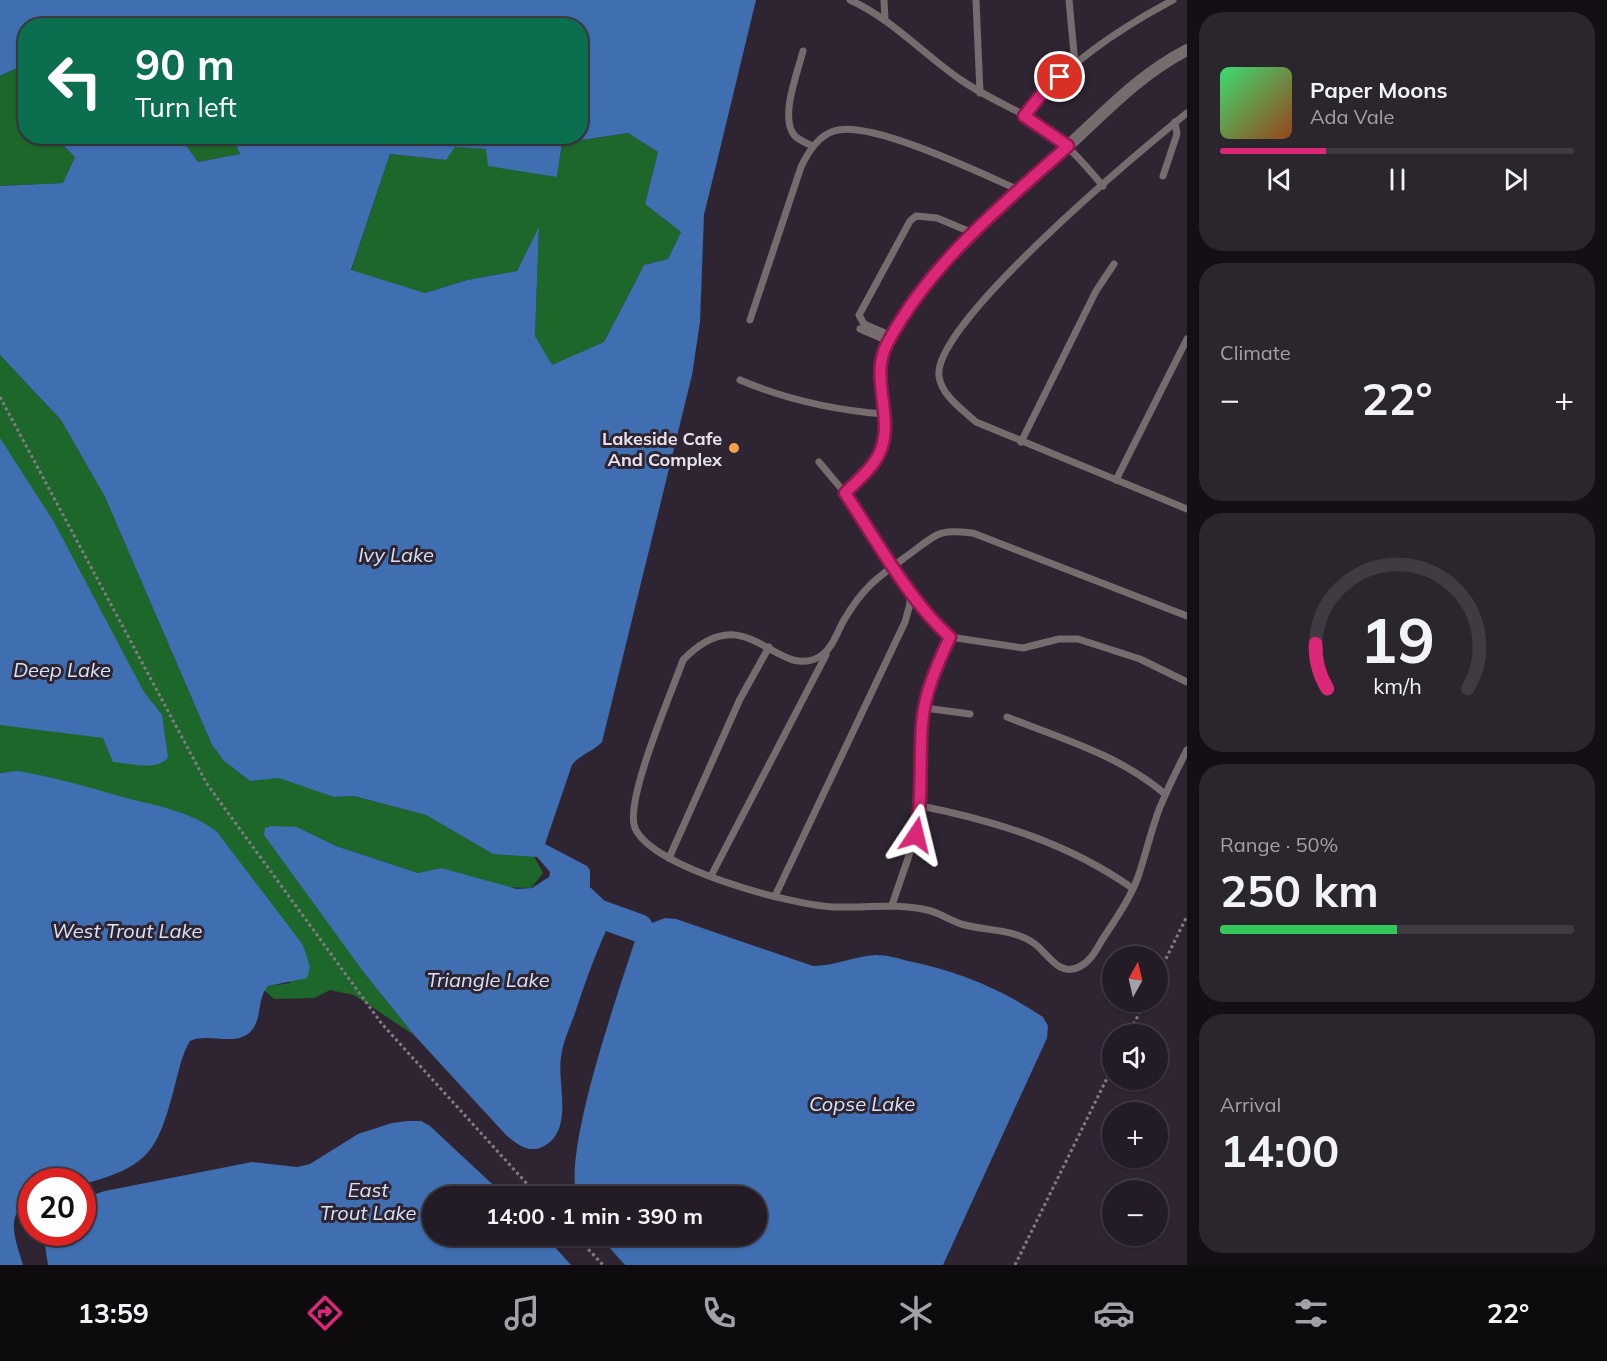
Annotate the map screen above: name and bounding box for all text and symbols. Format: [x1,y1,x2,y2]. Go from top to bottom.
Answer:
text: 90 m [135,38,235,91]
icon: left [36,42,114,120]
pin [1034,51,1085,102]
icon: arrive [1043,60,1076,93]
text: Paper Moons [1310,76,1448,104]
text: Turn left [135,90,237,124]
text: Ada Vale [1310,104,1394,129]
icon: previous [1263,163,1296,196]
icon: pause [1381,163,1414,196]
icon: next [1499,163,1532,196]
text: Climate [1220,340,1291,365]
text: 22° [1361,370,1433,426]
text: − [1220,378,1240,419]
text: + [1554,378,1574,419]
place label: Lakeside Cafe And Complex [602,427,723,471]
marker: Lakeside Cafe And Complex [727,441,741,455]
water label: Ivy Lake [358,542,434,567]
text: 19 [1360,601,1434,680]
water label: Deep Lake [13,657,111,682]
text: km/h [1373,673,1421,700]
position arrow [884,803,948,867]
text: Range · 50% [1220,832,1338,857]
text: 250 km [1220,862,1379,918]
water label: West Trout Lake [52,918,202,943]
north arrow [1102,946,1168,1012]
map controls [1102,946,1168,1246]
water label: Triangle Lake [426,967,550,992]
button: sound [1102,1024,1168,1090]
water label: Copse Lake [809,1091,915,1116]
text: Arrival [1220,1092,1281,1117]
button: + [1102,1102,1168,1168]
text: 14:00 [1220,1122,1339,1178]
speed limit sign: 20 [18,1168,96,1246]
water label: East Trout Lake [320,1177,416,1225]
button: − [1102,1180,1168,1246]
text: 14:00 · 1 min · 390 m [486,1202,703,1230]
icon: directions [304,1292,346,1334]
icon: music [501,1292,543,1334]
icon: phone [698,1292,740,1334]
icon: climate [895,1292,937,1334]
icon: car [1093,1292,1135,1334]
icon: filters [1290,1292,1332,1334]
text: 13:59 [78,1296,149,1330]
text: 22° [1487,1296,1529,1330]

